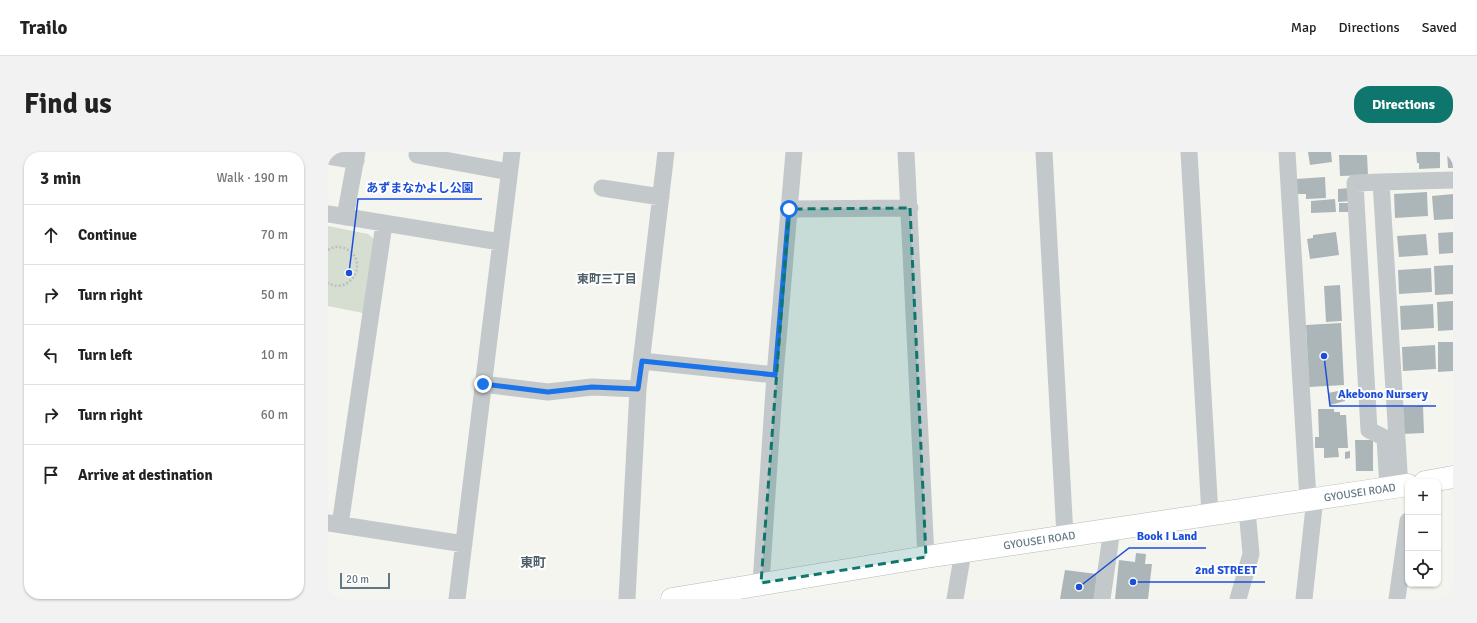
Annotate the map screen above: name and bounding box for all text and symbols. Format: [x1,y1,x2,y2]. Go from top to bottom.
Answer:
text: Trailo [20,16,67,40]
text: Map [1291,19,1317,36]
text: Directions [1339,19,1400,36]
text: Saved [1422,19,1457,36]
button: Directions [1354,86,1453,123]
text: Find us [24,87,112,121]
text: 3 min [40,168,81,189]
text: Walk · 190 m [217,170,288,186]
callout: あずまなかよし公園 [358,175,482,199]
text: あずまなかよし公園 [366,181,474,196]
route start [780,200,798,218]
icon: ahead [40,224,62,246]
text: Continue [78,226,137,244]
text: 70 m [261,227,288,243]
district label: 東町三丁目 [577,272,637,287]
icon: right [40,284,62,306]
text: Turn right [78,286,143,304]
text: 50 m [261,287,288,303]
icon: left [40,344,62,366]
text: Turn left [78,346,132,364]
text: 10 m [261,347,288,363]
route end [474,375,492,393]
callout: Akebono Nursery [1330,382,1436,406]
text: Akebono Nursery [1338,387,1428,402]
icon: right [40,404,62,426]
text: Turn right [78,406,143,424]
text: 60 m [261,407,288,423]
icon: arrive [40,464,62,486]
text: Arrive at destination [78,466,213,484]
map controls [1405,479,1441,587]
button: + [1405,479,1441,515]
street label: GYOUSEI ROAD [1323,481,1397,504]
button: − [1405,515,1441,551]
callout: Book I Land [1129,524,1206,548]
street label: GYOUSEI ROAD [1003,529,1076,552]
text: Book I Land [1137,529,1198,544]
button: locate [1405,551,1441,587]
district label: 東町 [520,555,546,571]
callout: 2nd STREET [1187,558,1265,582]
text: 2nd STREET [1195,563,1258,578]
scale bar [340,571,390,590]
text: 20 m [346,573,369,586]

